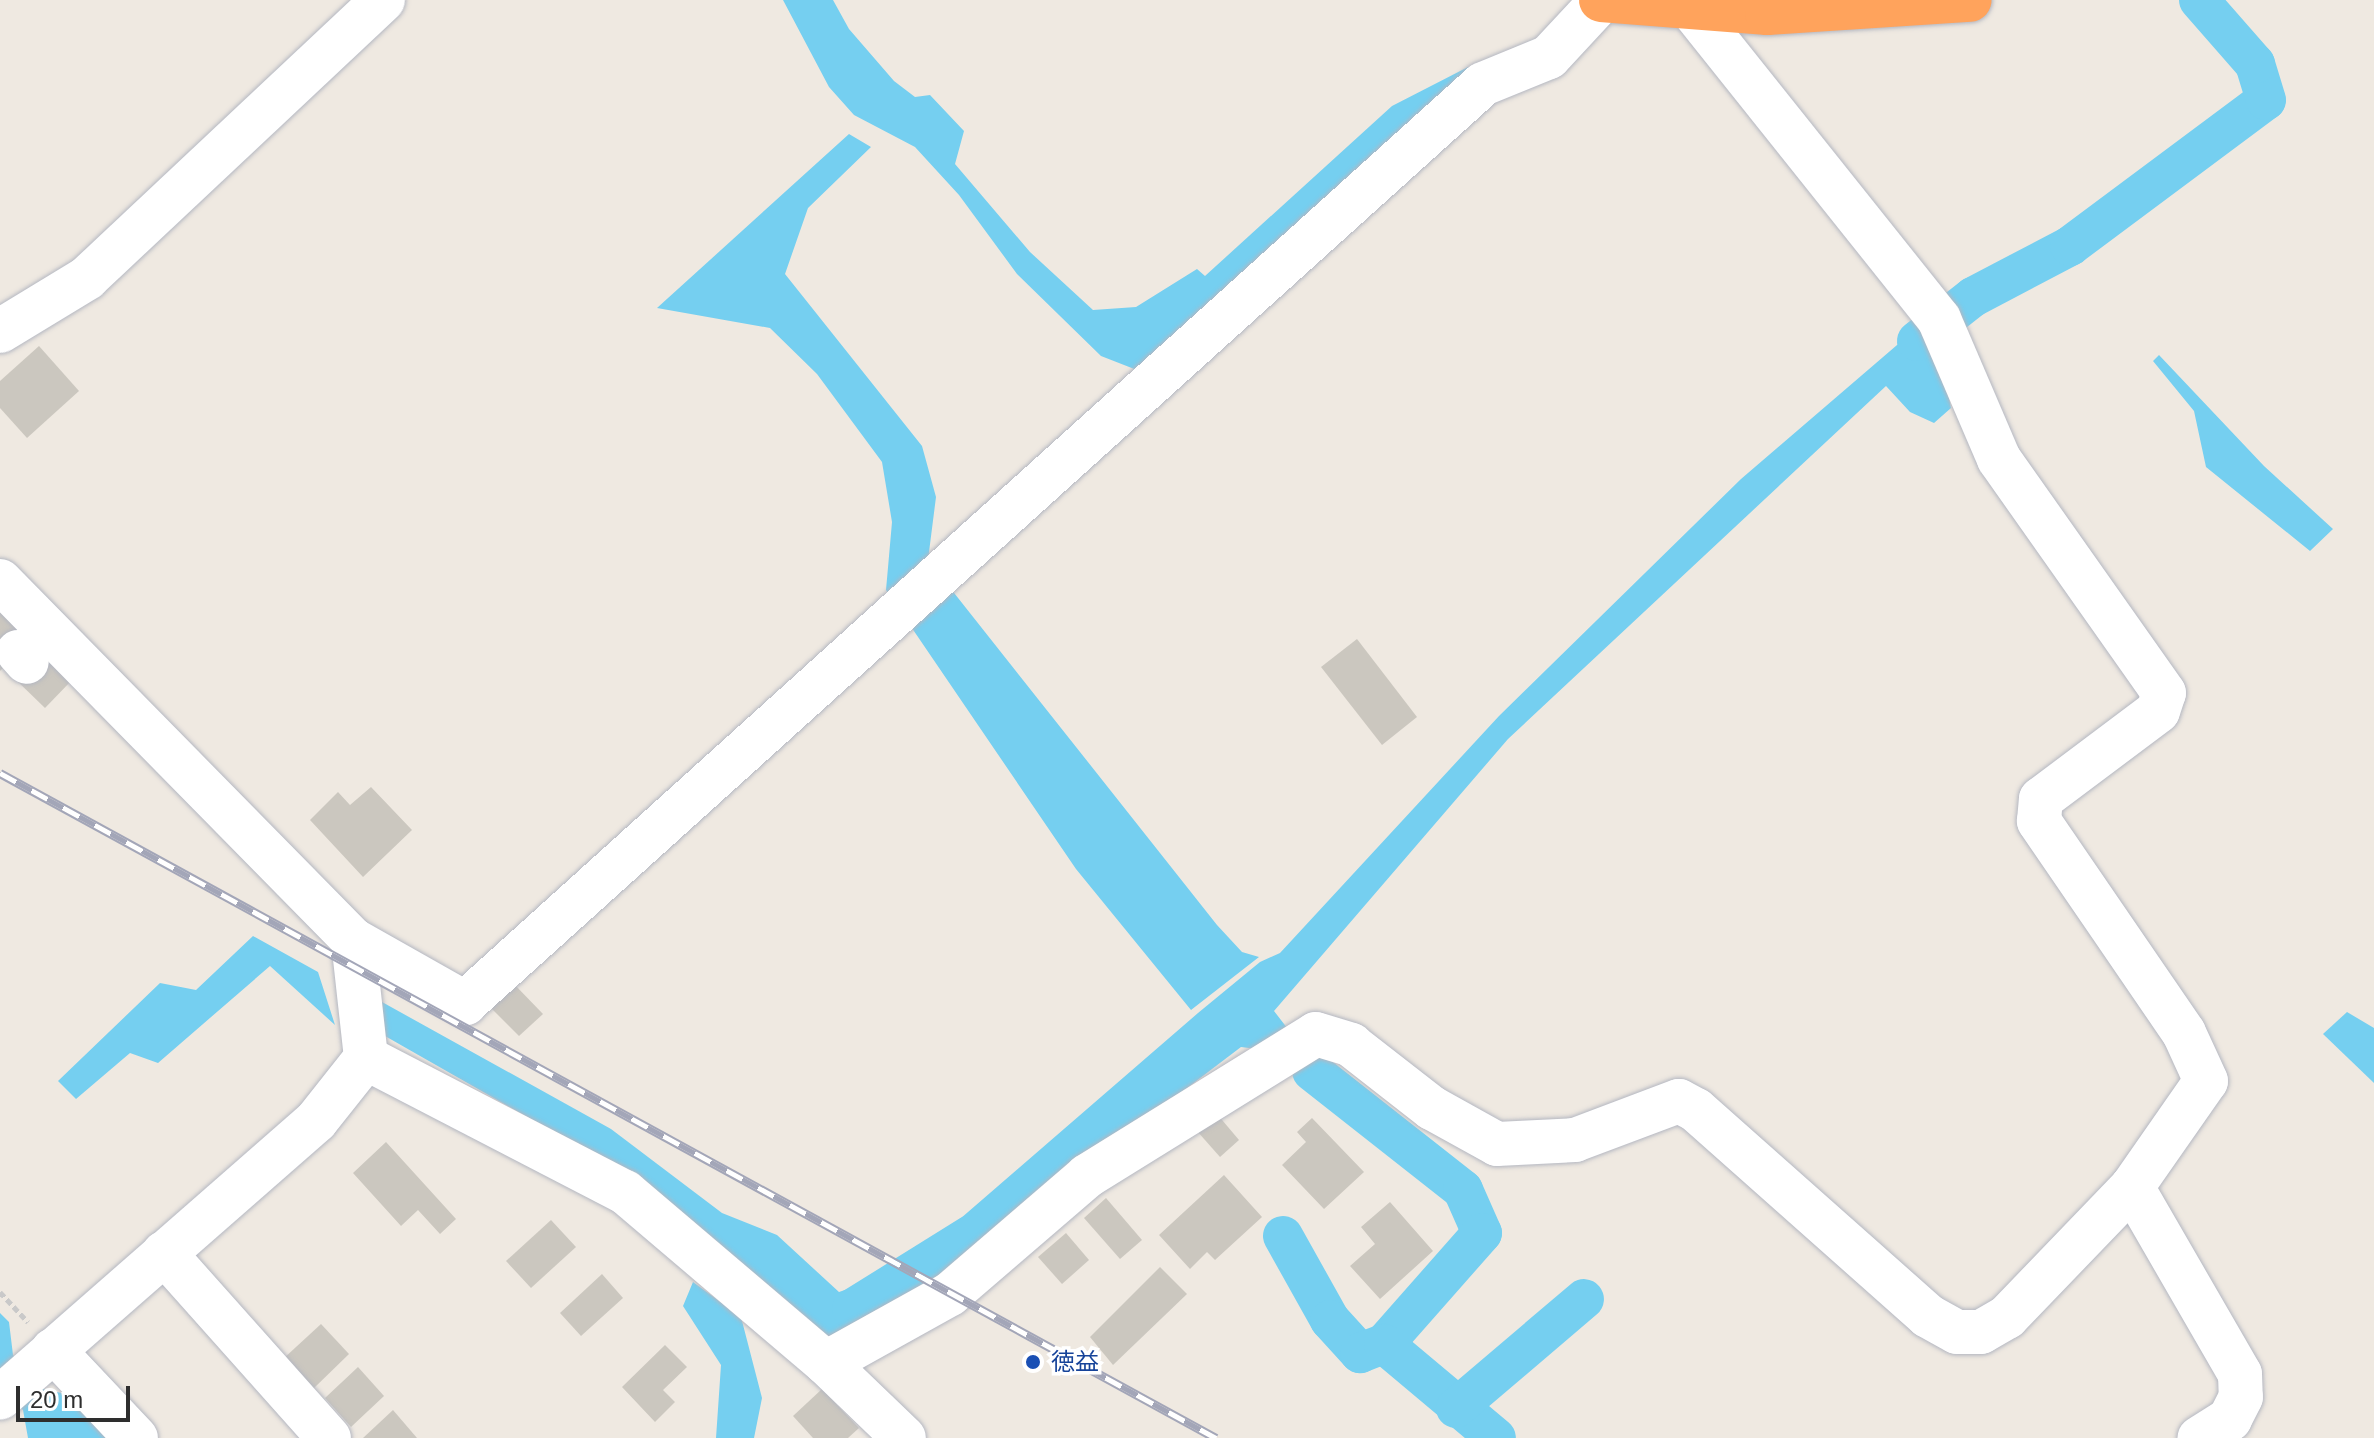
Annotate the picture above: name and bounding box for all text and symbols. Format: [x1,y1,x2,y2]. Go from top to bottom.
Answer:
place label: 徳益 [1051,1348,1099,1376]
marker: 徳益 [1022,1351,1044,1373]
scale bar [20,1370,134,1420]
text: 20 m [30,1386,83,1413]

